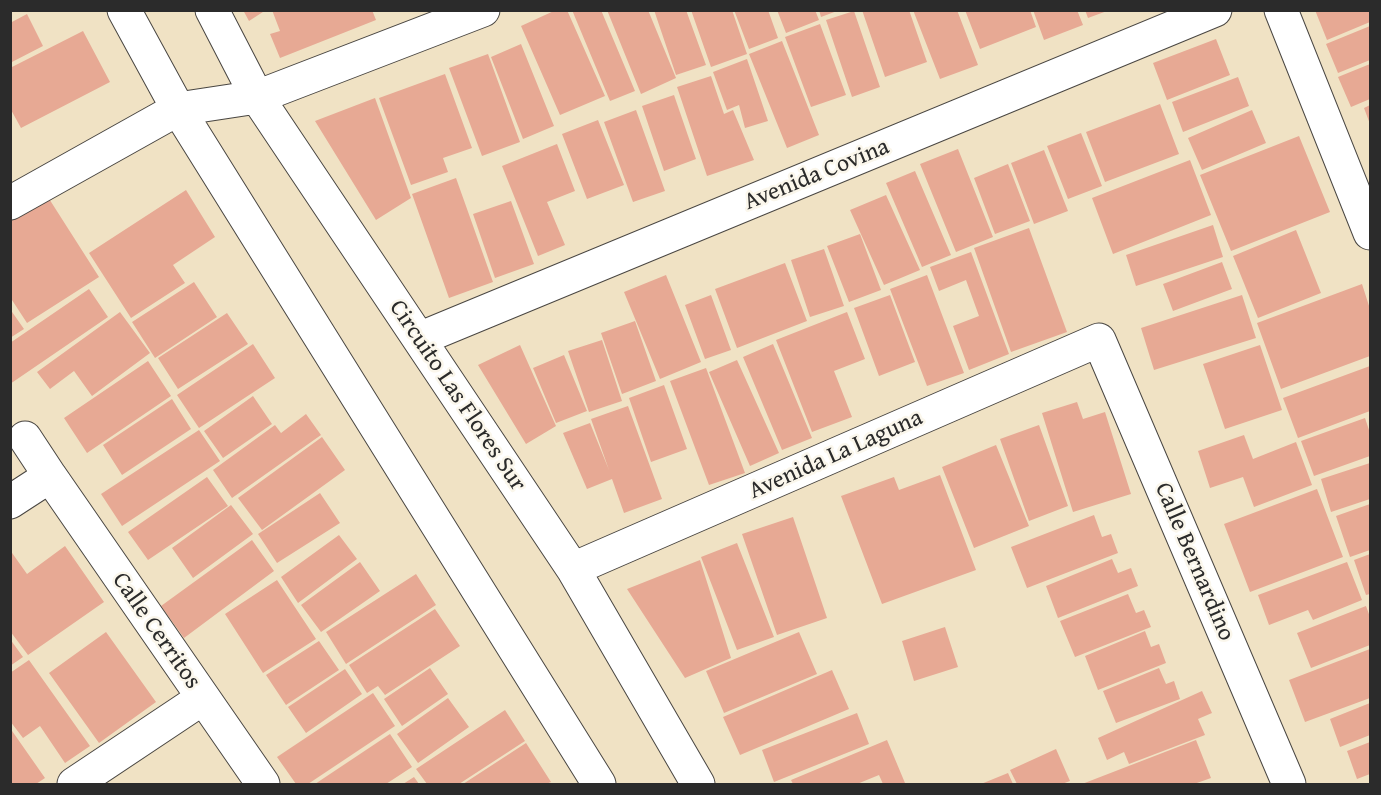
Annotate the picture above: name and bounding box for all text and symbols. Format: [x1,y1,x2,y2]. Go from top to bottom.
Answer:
street label: Avenida Covina [740,133,894,217]
street label: Circuito Las Flores Sur [382,295,532,497]
street label: Avenida La Laguna [745,404,927,506]
street label: Calle Bernardino [1148,479,1240,645]
street label: Calle Cerritos [105,567,207,695]

